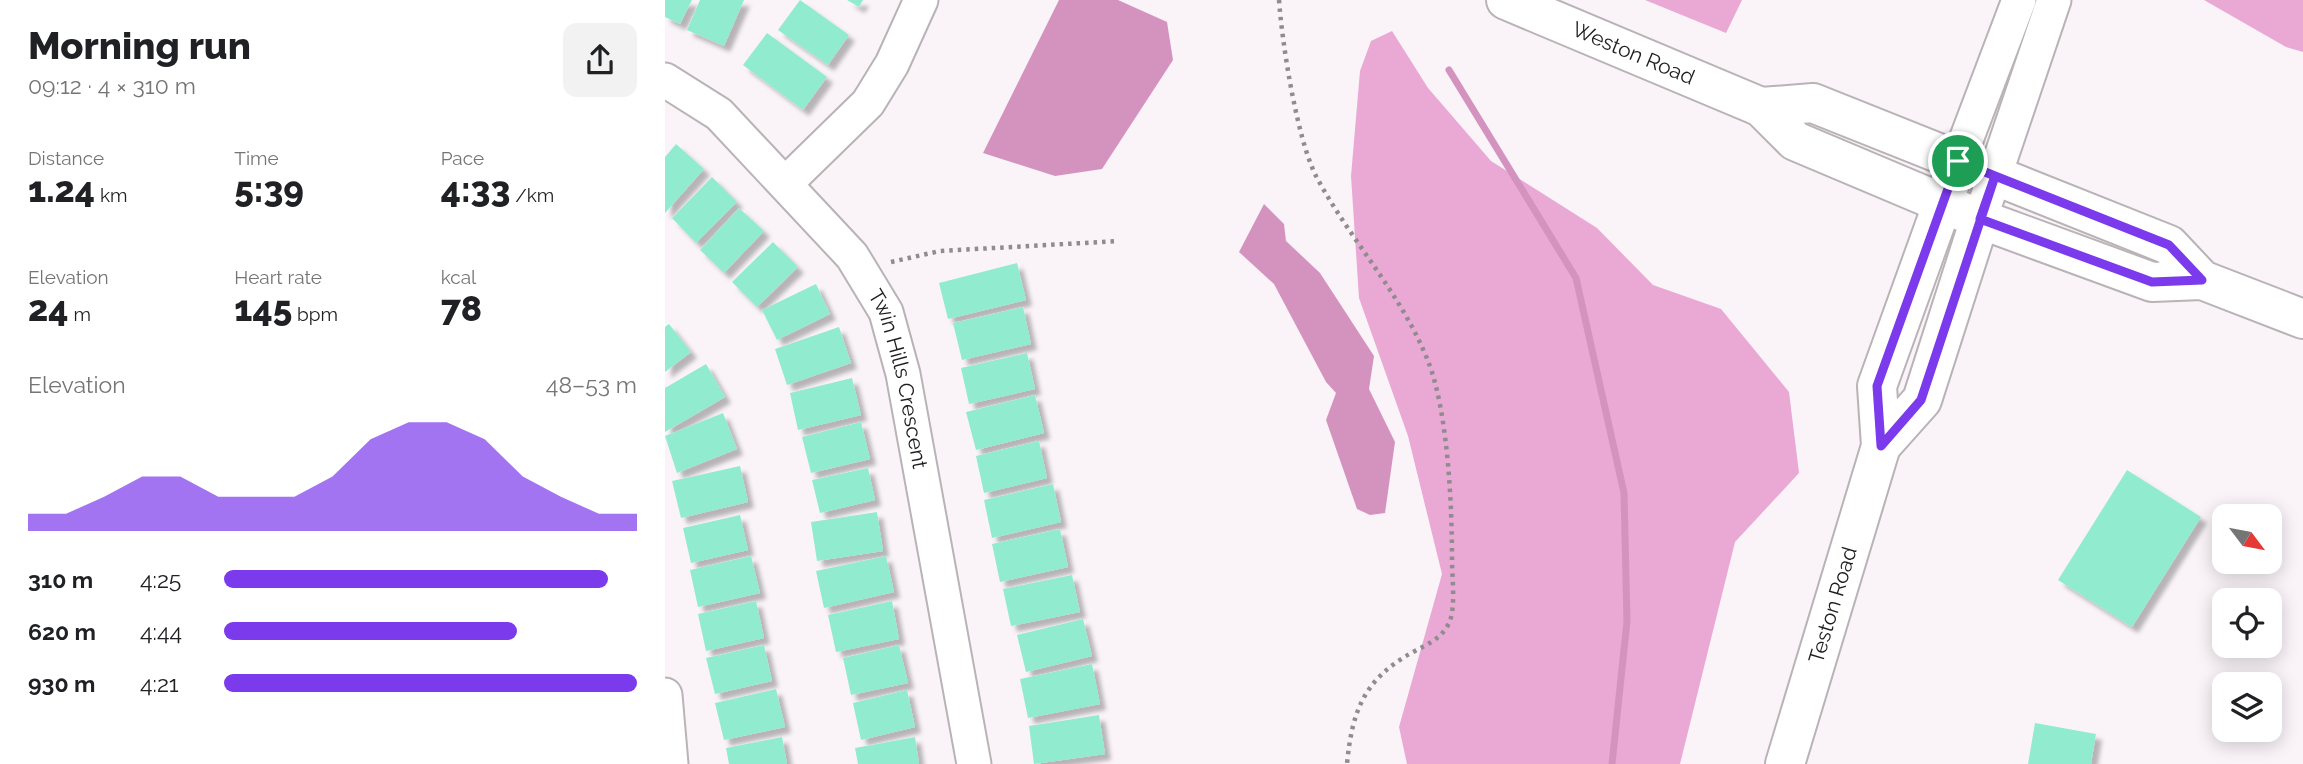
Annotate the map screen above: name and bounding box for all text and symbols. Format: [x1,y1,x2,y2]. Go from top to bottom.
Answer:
street label: Weston Road [1568,16,1698,90]
text: Morning run [28,23,251,68]
button: share [563,23,637,97]
text: 09:12 · 4 × 310 m [28,72,196,99]
pin [1928,131,1988,191]
icon: arrive [1939,142,1977,180]
text: Distance [28,147,104,169]
text: Time [234,147,279,169]
text: Pace [441,147,484,169]
text: 1.24 [28,169,95,210]
text: 5:39 [234,169,304,210]
text: 4:33 [441,169,510,210]
text: km [95,184,127,206]
text: /km [510,184,554,206]
text: Elevation [28,266,109,288]
text: Heart rate [234,266,322,288]
text: kcal [441,266,476,288]
street label: Twin Hills Crescent [863,285,933,471]
text: 24 [28,288,69,329]
text: 145 [234,288,292,329]
text: 78 [441,288,482,329]
text: m [69,303,91,325]
text: bpm [292,303,338,325]
text: Elevation [28,371,126,398]
text: 48–53 m [546,371,637,398]
north arrow [2212,504,2282,574]
map controls [2212,504,2282,742]
street label: Teston Road [1803,544,1862,666]
text: 310 m [28,566,93,593]
text: 4:25 [140,566,181,593]
button: locate [2212,588,2282,658]
text: 620 m [28,618,96,645]
text: 4:44 [140,618,182,645]
text: 930 m [28,670,95,697]
text: 4:21 [140,670,179,697]
button: layers [2212,672,2282,742]

